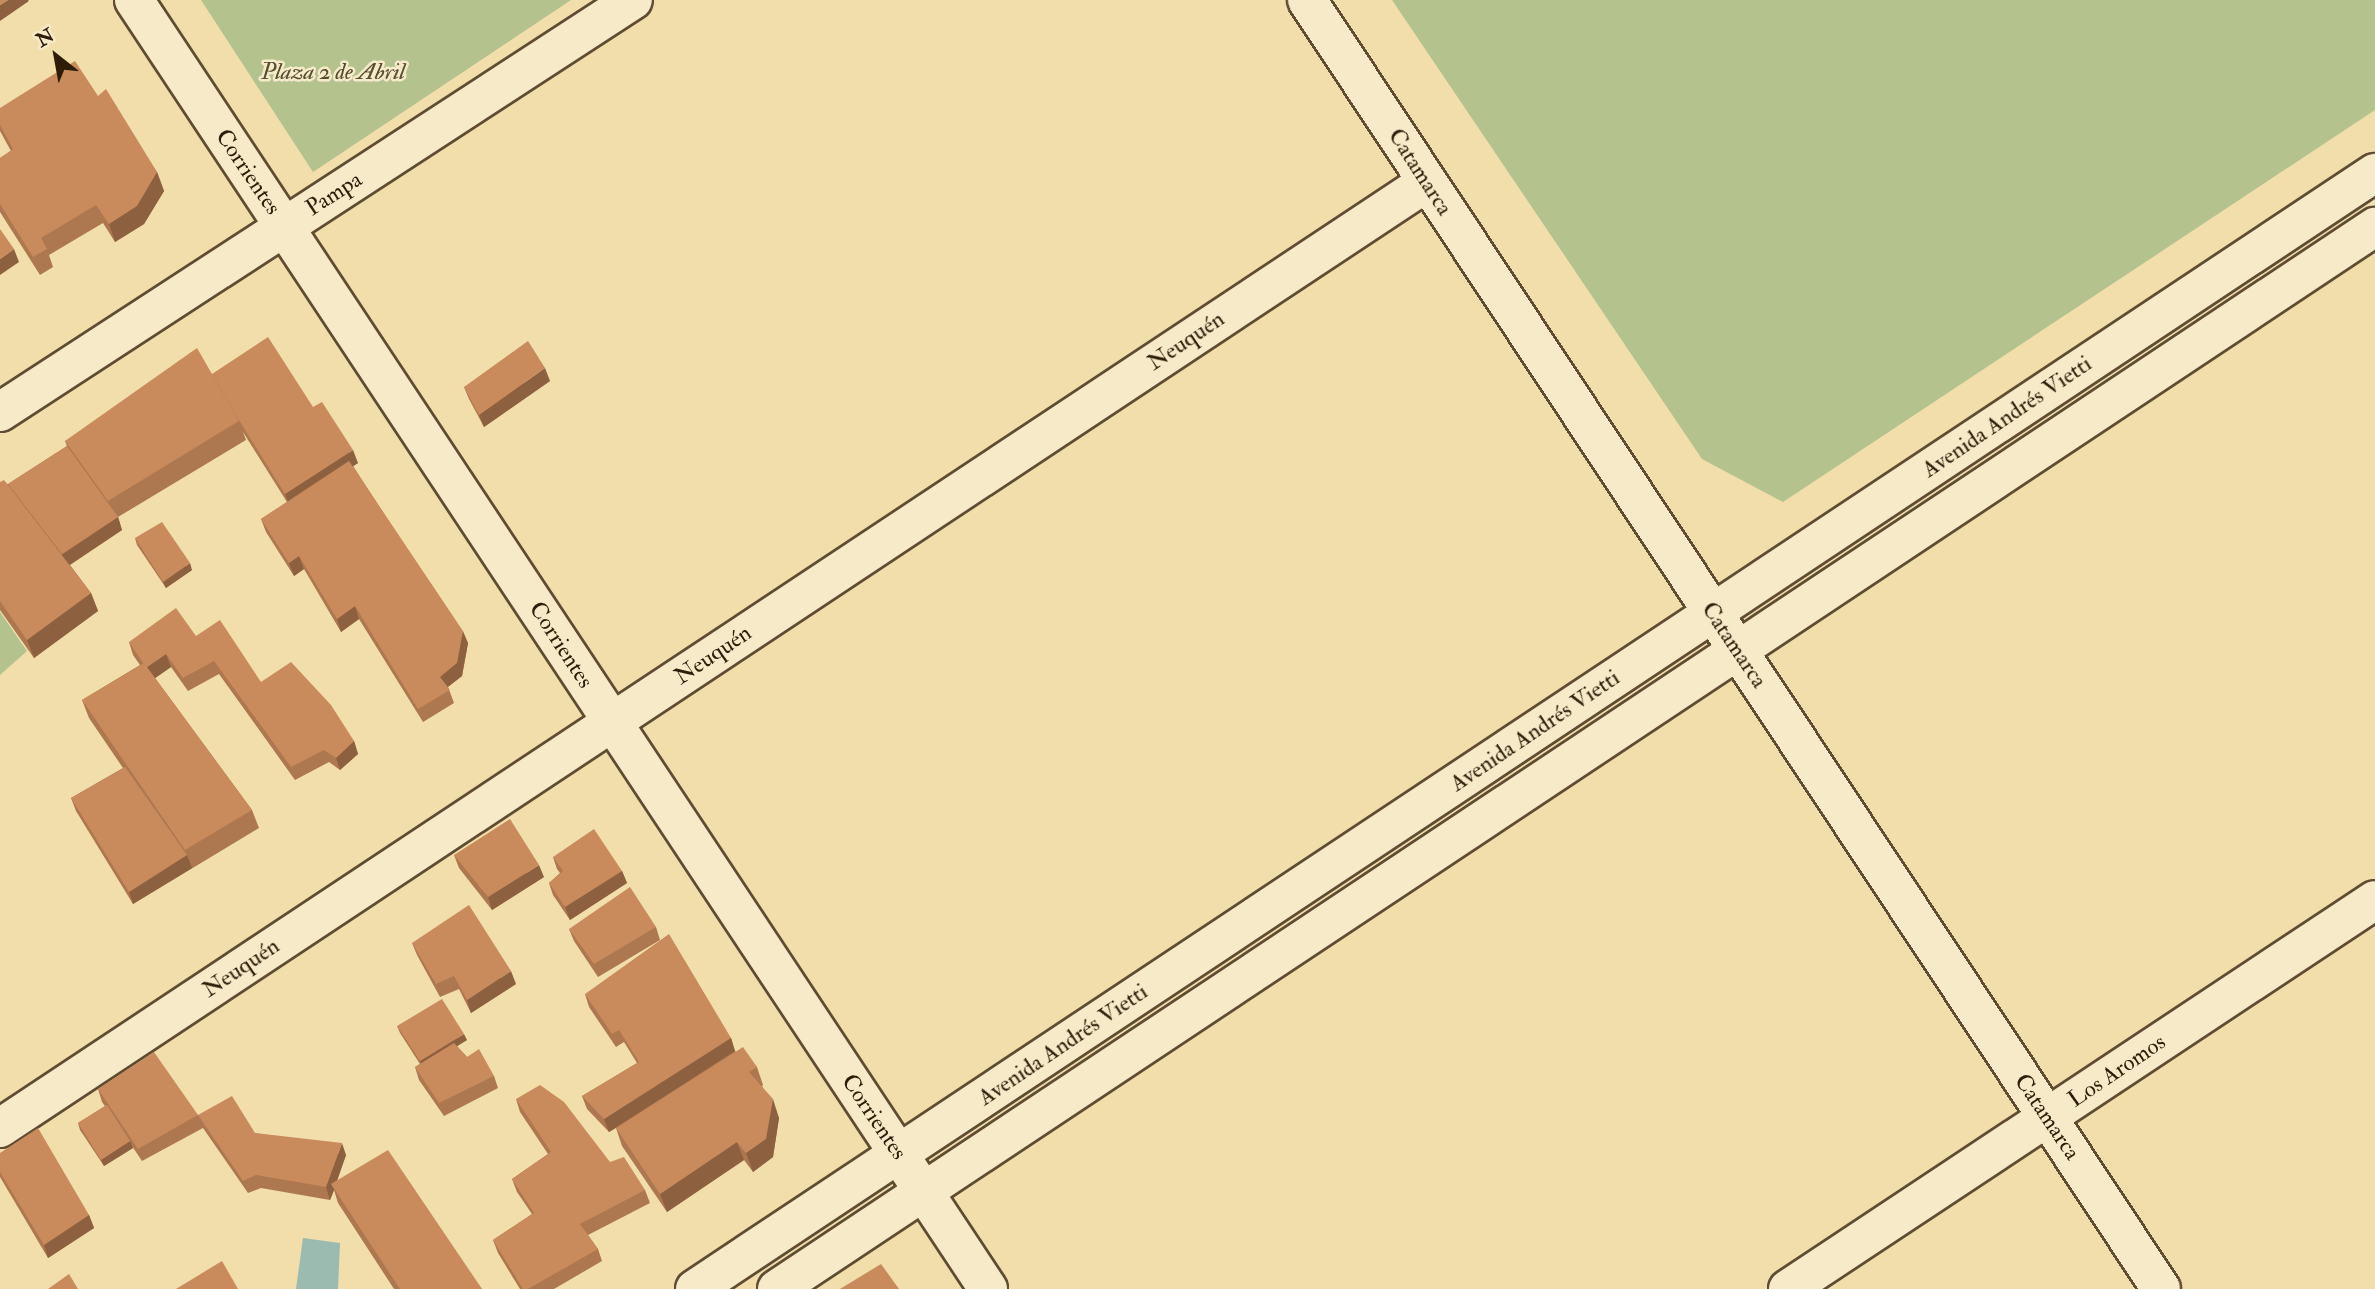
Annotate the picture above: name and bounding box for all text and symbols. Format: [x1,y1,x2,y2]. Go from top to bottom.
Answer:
north arrow [21,21,91,91]
text: N [32,23,59,53]
park label: Plaza 2 de Abril [261,58,405,86]
street label: Corrientes [209,124,287,220]
street label: Catamarca [1382,124,1458,220]
street label: Pampa [301,166,367,222]
street label: Neuquén [1142,305,1230,377]
street label: Avenida Andrés Vietti [1917,350,2097,484]
street label: Corrientes [523,597,599,693]
street label: Catamarca [1695,597,1773,693]
street label: Neuquén [669,619,757,691]
street label: Avenida Andrés Vietti [1445,664,1625,798]
street label: Neuquén [197,932,285,1004]
street label: Avenida Andrés Vietti [973,978,1153,1112]
street label: Los Aromos [2063,1028,2171,1114]
street label: Corrientes [835,1069,913,1165]
street label: Catamarca [2008,1069,2086,1165]

